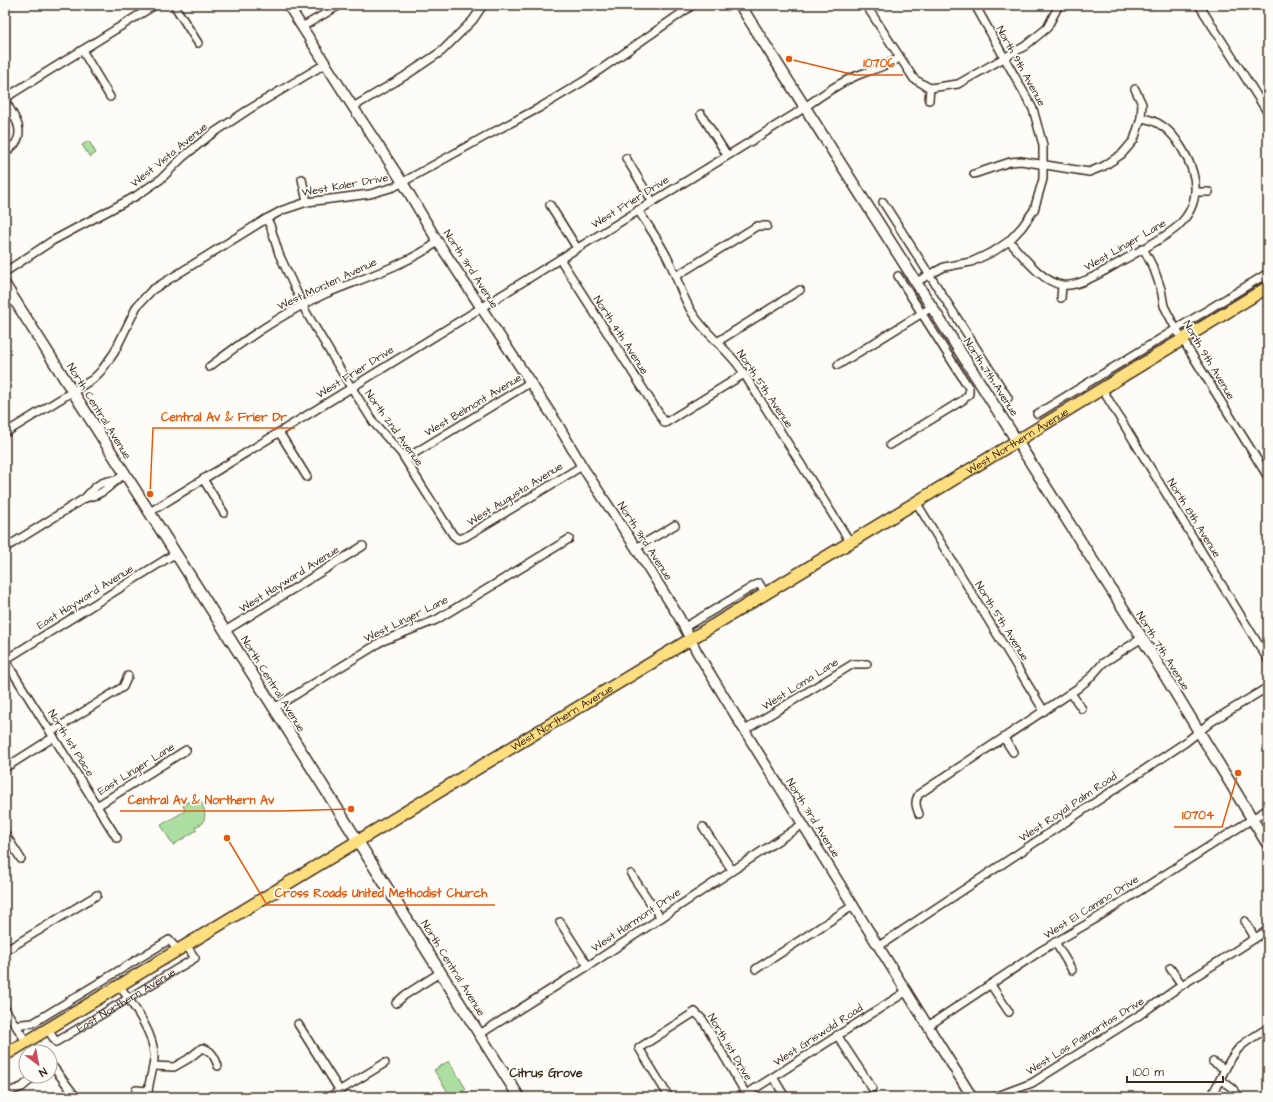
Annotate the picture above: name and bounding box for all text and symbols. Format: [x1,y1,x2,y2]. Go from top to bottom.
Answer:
street label: North 9th Avenue [993,23,1049,109]
callout: 10706 [855,51,903,75]
text: 10706 [863,55,895,72]
street label: West Vista Avenue [127,119,211,191]
street label: West Kaler Drive [301,170,389,200]
street label: West Frier Drive [588,172,672,232]
street label: West Linger Lane [1081,215,1169,275]
street label: North 3rd Avenue [440,227,502,311]
street label: West Morten Avenue [275,254,379,314]
street label: North 4th Avenue [590,293,652,377]
street label: North 9th Avenue [1179,318,1239,402]
street label: North 7th Avenue [960,335,1022,419]
street label: West Frier Drive [313,342,397,402]
street label: North 5th Avenue [733,347,797,431]
street label: North Central Avenue [63,360,135,462]
street label: West Belmont Avenue [422,370,524,440]
street label: North 2nd Avenue [361,387,427,469]
callout: Central Av & Frier Dr [153,404,295,428]
street label: West Northern Avenue [963,404,1071,478]
text: Central Av & Frier Dr [161,409,287,426]
street label: West Augusta Avenue [464,458,566,530]
street label: North 8th Avenue [1164,476,1224,560]
street label: North 3rd Avenue [614,499,676,583]
street label: West Hayward Avenue [236,542,342,617]
street label: East Hayward Avenue [34,561,137,634]
street label: North 5th Avenue [971,578,1033,664]
street label: West Linger Lane [361,592,451,647]
street label: North 7th Avenue [1133,609,1193,693]
street label: North Central Avenue [237,633,309,735]
street label: West Loma Lane [759,654,841,714]
street label: West Northern Avenue [507,680,616,754]
street label: North 1st Place [44,707,98,779]
street label: East Linger Lane [95,739,178,800]
street label: West Royal Palm Road [1016,768,1121,846]
street label: North 3rd Avenue [783,775,843,861]
callout: Central Av & Northern Av [120,787,282,811]
text: Central Av & Northern Av [128,792,275,809]
callout: 10704 [1174,803,1222,827]
text: 10704 [1182,807,1215,824]
street label: West El Camino Drive [1041,872,1141,942]
callout: Cross Roads United Methodist Church [267,881,495,905]
text: Cross Roads United Methodist Church [275,885,488,902]
street label: West Harmont Drive [588,885,684,955]
street label: North Central Avenue [417,917,489,1019]
street label: East Northern Avenue [73,964,178,1036]
street label: West Las Palmaritas Drive [1023,993,1147,1079]
street label: West Griswold Road [770,1000,866,1070]
street label: North 1st Drive [704,1011,756,1083]
north arrow [18,1044,58,1084]
scale bar [1127,1058,1223,1084]
text: N [36,1064,50,1080]
text: 100 m [1133,1064,1164,1081]
district label: Citrus Grove [509,1065,583,1082]

